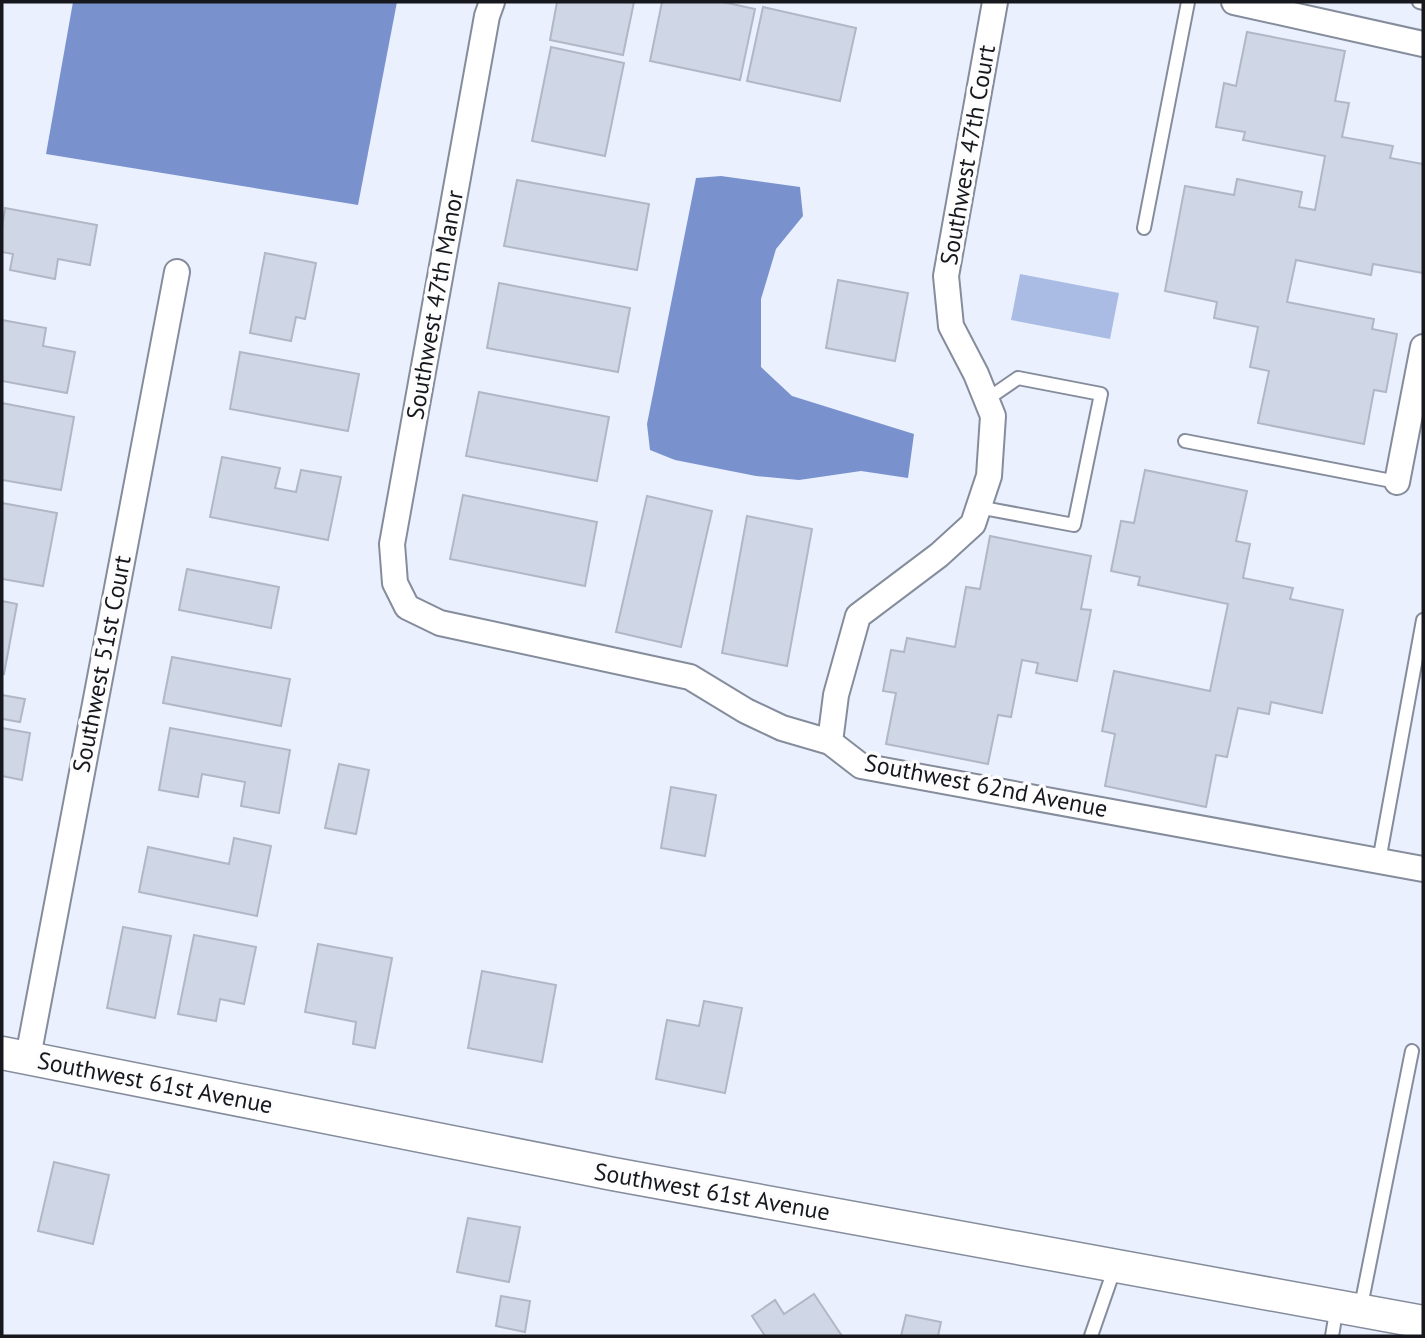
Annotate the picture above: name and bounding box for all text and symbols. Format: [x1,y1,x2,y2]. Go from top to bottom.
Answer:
street label: Southwest 47th Court [933,42,1002,267]
street label: Southwest 47th Manor [399,188,470,422]
street label: Southwest 51st Court [65,553,138,775]
street label: Southwest 62nd Avenue [862,747,1110,824]
street label: Southwest 61st Avenue [35,1044,275,1121]
street label: Southwest 61st Avenue [592,1155,832,1228]

